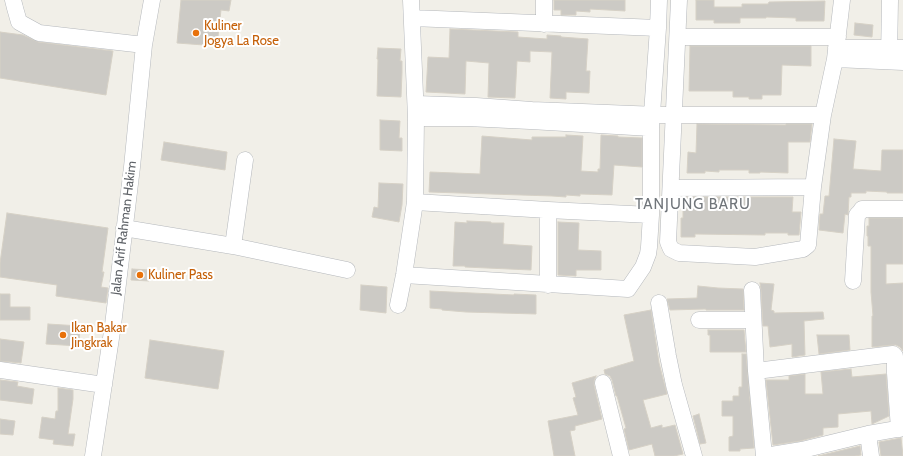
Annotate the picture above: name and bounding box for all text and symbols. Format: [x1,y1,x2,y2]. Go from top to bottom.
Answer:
place label: Kuliner Jogya La Rose [204,18,279,49]
marker: Kuliner Jogya La Rose [191,28,201,38]
street label: Jalan Arif Rahman Hakim [108,160,140,296]
district label: TANJUNG BARU [635,196,751,214]
place label: Kuliner Pass [148,267,213,283]
marker: Kuliner Pass [135,270,145,280]
place label: Ikan Bakar Jingkrak [71,320,126,351]
marker: Ikan Bakar Jingkrak [58,330,68,340]

